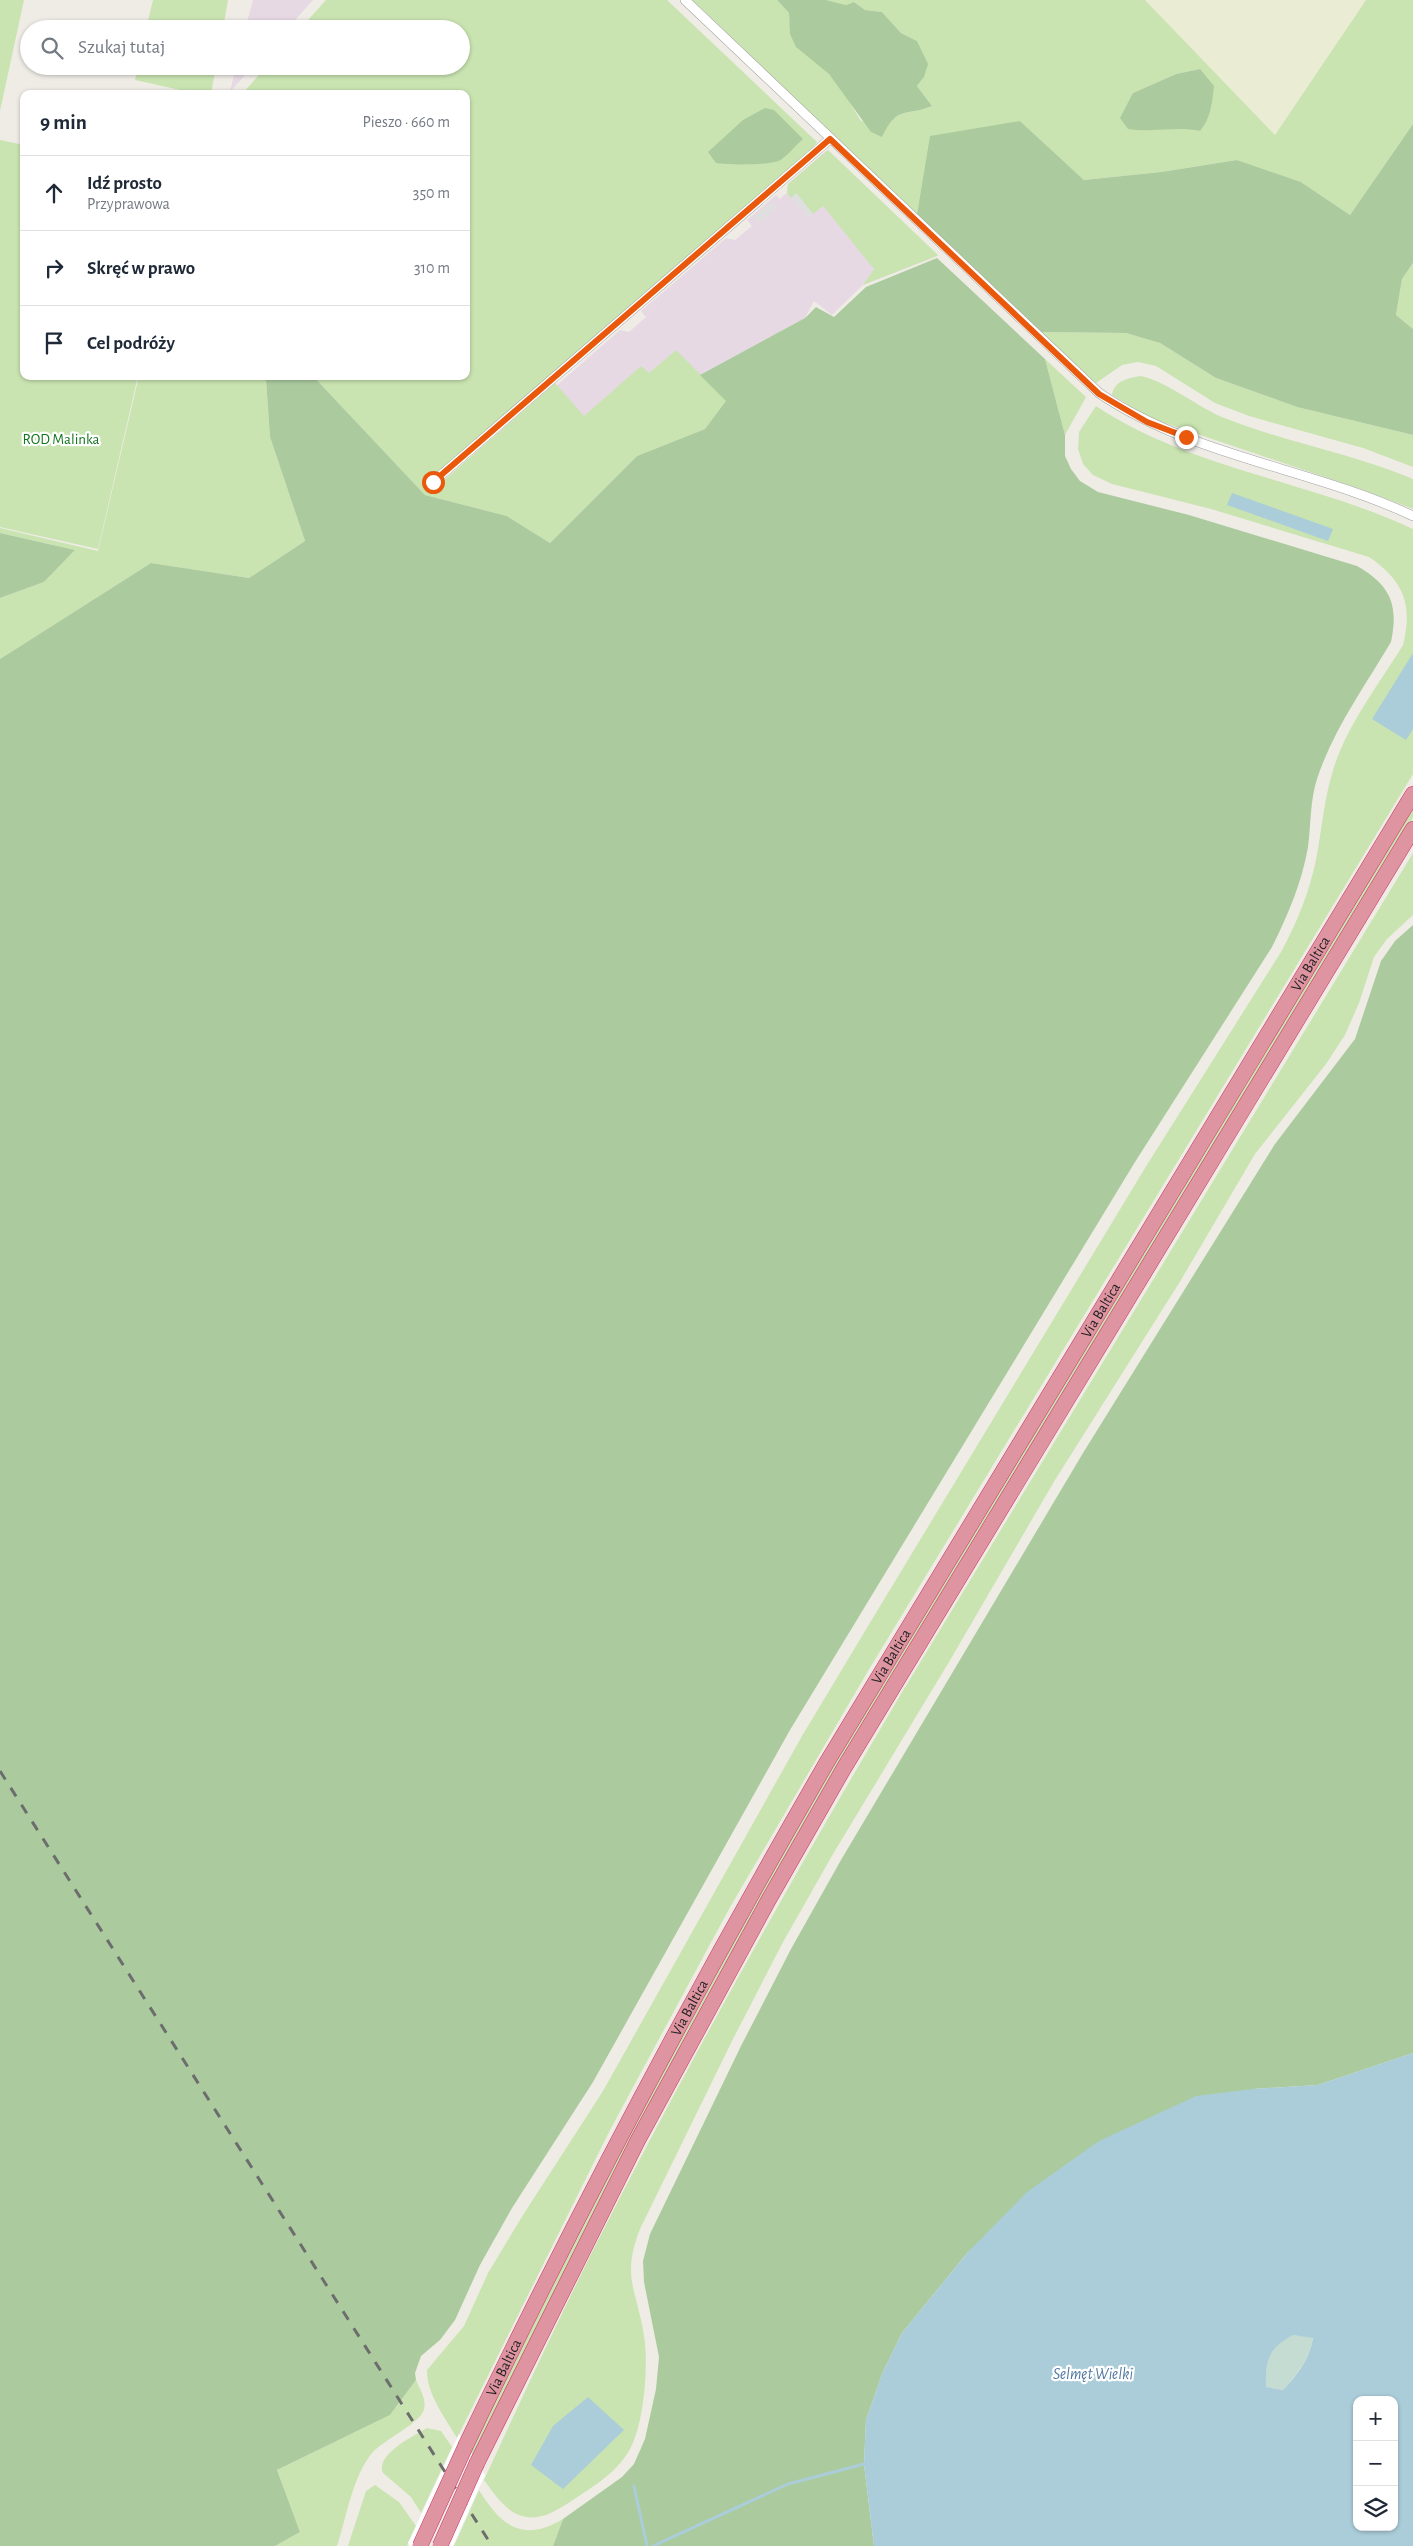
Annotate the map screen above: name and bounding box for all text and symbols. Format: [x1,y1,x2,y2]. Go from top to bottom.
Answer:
search box [20,20,470,75]
icon: search [38,34,66,62]
text: Szukaj tutaj [78,38,165,57]
text: 9 min [40,112,87,133]
text: Pieszo · 660 m [362,114,450,130]
text: Idź prosto [87,174,162,193]
icon: ahead [40,179,68,207]
text: 350 m [413,185,450,201]
text: Przyprawowa [87,196,170,212]
icon: right [40,254,68,282]
text: Skręć w prawo [87,259,195,278]
text: 310 m [414,260,450,276]
icon: arrive [40,329,68,357]
text: Cel podróży [87,334,175,353]
route end [1175,426,1198,449]
park label: ROD Malinka [22,432,100,447]
route start [422,471,445,494]
street label: Via Baltica [1288,934,1333,994]
street label: Via Baltica [1079,1280,1123,1340]
street label: Via Baltica [869,1627,914,1687]
street label: Via Baltica [669,1977,711,2038]
street label: Via Baltica [484,2337,524,2399]
water label: Selmęt Wielki [1053,2366,1134,2382]
map controls [1353,2396,1398,2531]
button: + [1353,2396,1398,2441]
button: − [1353,2441,1398,2486]
button: layers [1353,2486,1398,2531]

